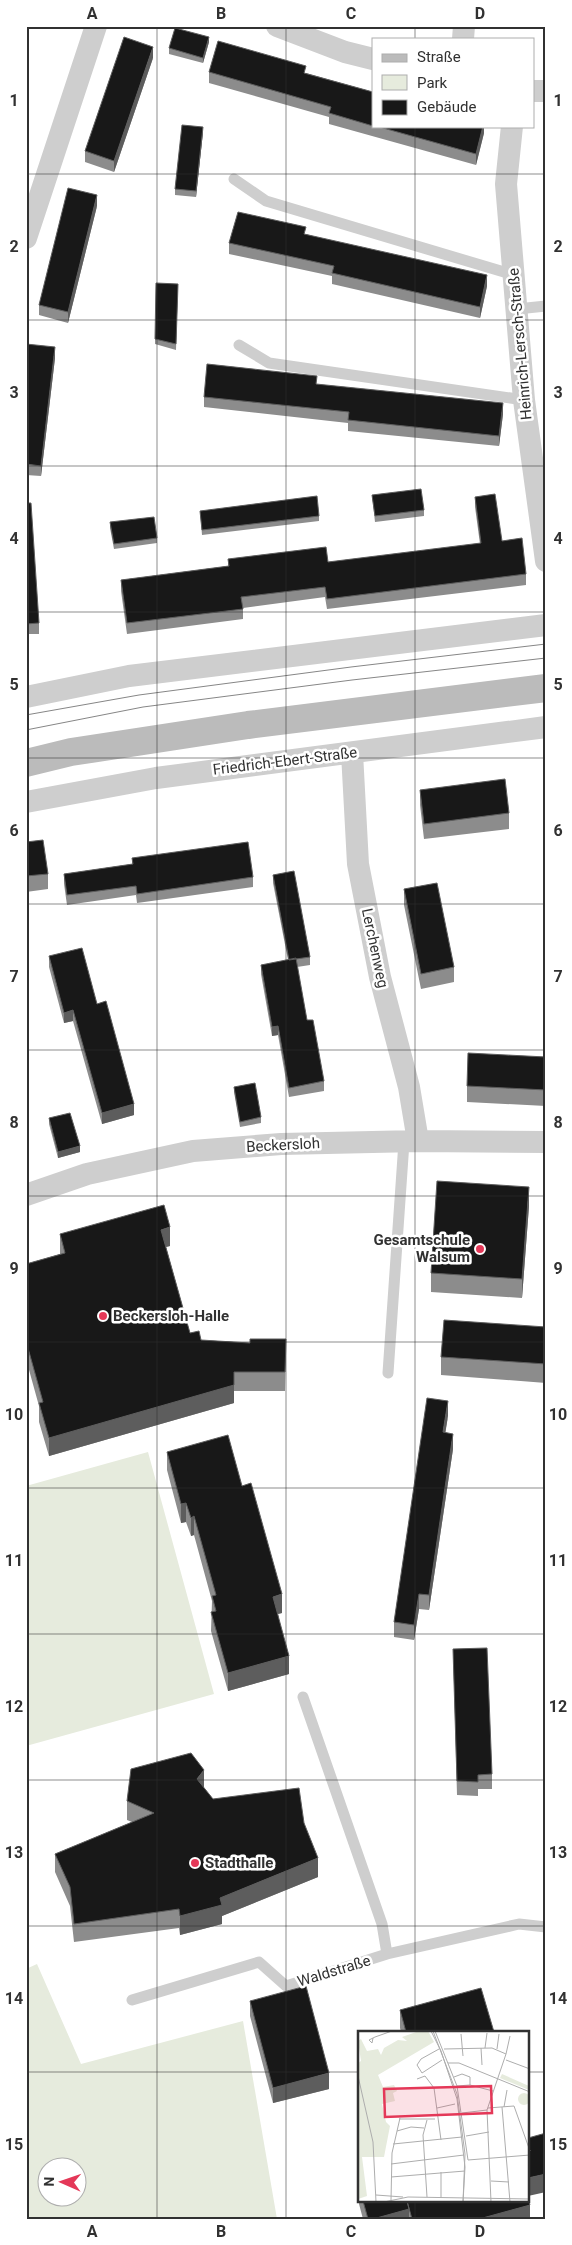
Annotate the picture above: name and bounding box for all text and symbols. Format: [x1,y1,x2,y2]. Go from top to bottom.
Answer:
text: A [87,4,98,23]
text: B [216,4,226,23]
text: C [346,4,356,23]
text: D [475,4,485,23]
legend [372,38,534,128]
text: Straße [417,48,461,66]
text: Park [417,74,448,92]
text: 1 [9,91,19,110]
text: 1 [553,91,563,110]
text: Gebäude [417,98,476,116]
text: 2 [9,237,19,256]
text: 2 [553,237,563,256]
street label: Heinrich-Lersch-Straße [504,267,536,421]
text: 3 [9,383,19,402]
text: 3 [553,383,563,402]
text: 4 [9,529,19,548]
text: 4 [553,529,563,548]
text: 5 [9,675,19,694]
text: 5 [553,675,563,694]
street label: Friedrich-Ebert-Straße [212,743,358,779]
text: 6 [9,821,19,840]
text: 6 [553,821,563,840]
street label: Lerchenweg [358,907,392,989]
text: 7 [9,967,19,986]
text: 7 [553,967,563,986]
text: 8 [9,1113,19,1132]
text: 8 [553,1113,563,1132]
street label: Beckersloh [246,1134,320,1156]
place label: Gesamtschule Walsum [373,1231,470,1266]
marker: Gesamtschule Walsum [474,1243,486,1255]
text: 9 [9,1259,19,1278]
text: 9 [553,1259,563,1278]
place label: Beckersloh-Halle [113,1307,229,1325]
marker: Beckersloh-Halle [97,1310,109,1322]
text: 10 [5,1405,23,1424]
text: 10 [549,1405,567,1424]
text: 11 [5,1551,23,1570]
text: 11 [549,1551,567,1570]
text: 12 [5,1697,23,1716]
text: 12 [549,1697,567,1716]
text: 13 [5,1843,23,1862]
text: 13 [549,1843,567,1862]
place label: Stadthalle [205,1854,273,1872]
marker: Stadthalle [189,1857,201,1869]
street label: Waldstraße [295,1951,373,1991]
text: 14 [5,1989,23,2008]
text: 14 [549,1989,567,2008]
inset map [358,2031,530,2202]
text: 15 [5,2135,23,2154]
text: 15 [549,2135,567,2154]
north arrow [38,2158,88,2208]
text: N [41,2176,57,2187]
text: A [87,2222,98,2241]
text: B [216,2222,226,2241]
text: C [346,2222,356,2241]
text: D [475,2222,485,2241]

